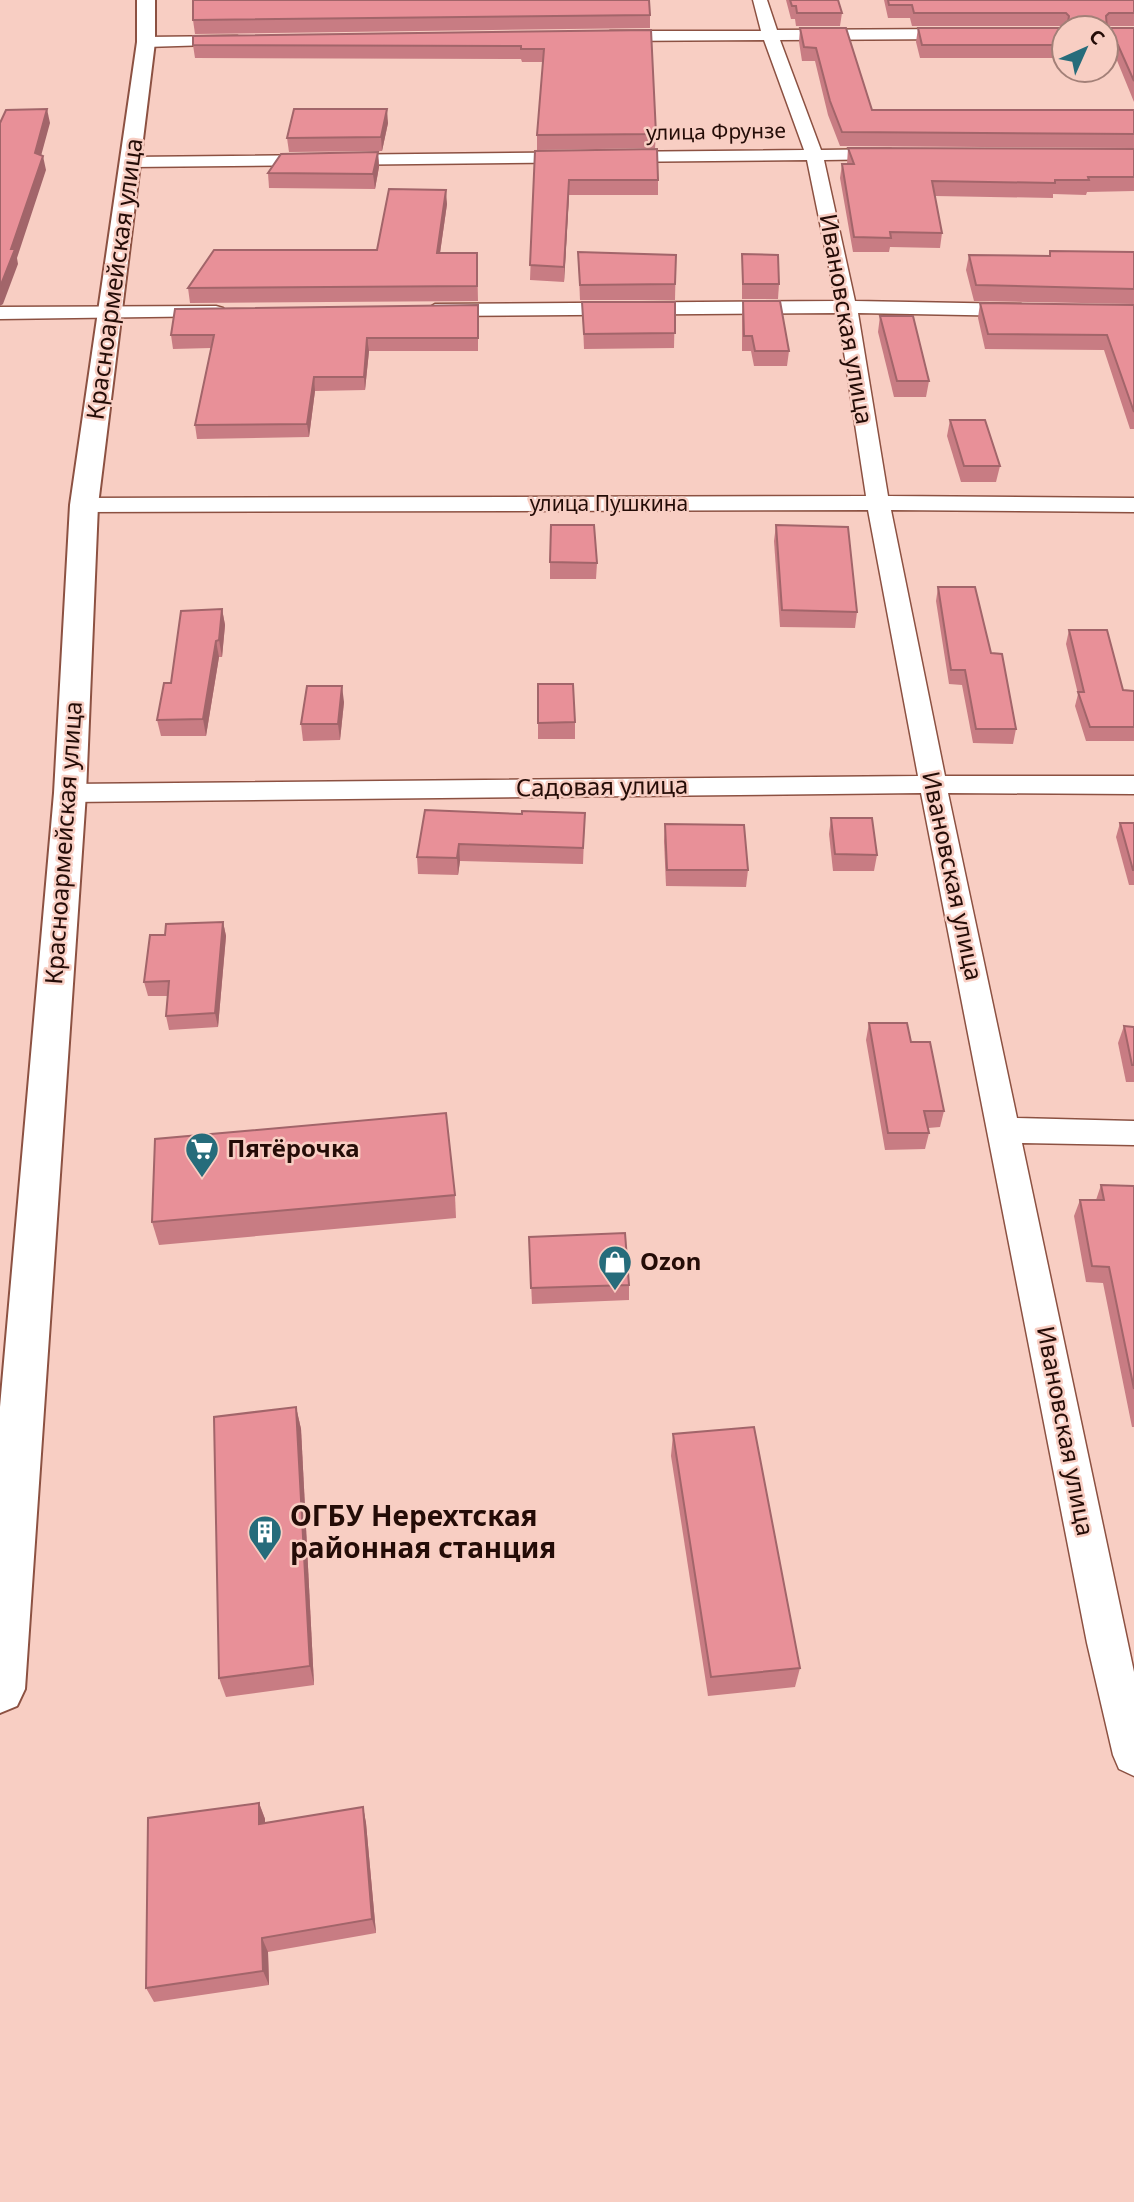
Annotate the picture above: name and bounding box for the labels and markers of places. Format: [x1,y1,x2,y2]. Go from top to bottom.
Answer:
supermarket icon: Пятёрочка [183,1130,221,1179]
place label: Пятёрочка [227,1131,360,1164]
shop icon: Ozon [596,1243,634,1292]
place label: Ozon [640,1244,701,1277]
place label: ОГБУ Нерехтская районная станция [290,1496,556,1566]
building icon: ОГБУ Нерехтская районная станция [246,1513,284,1562]

